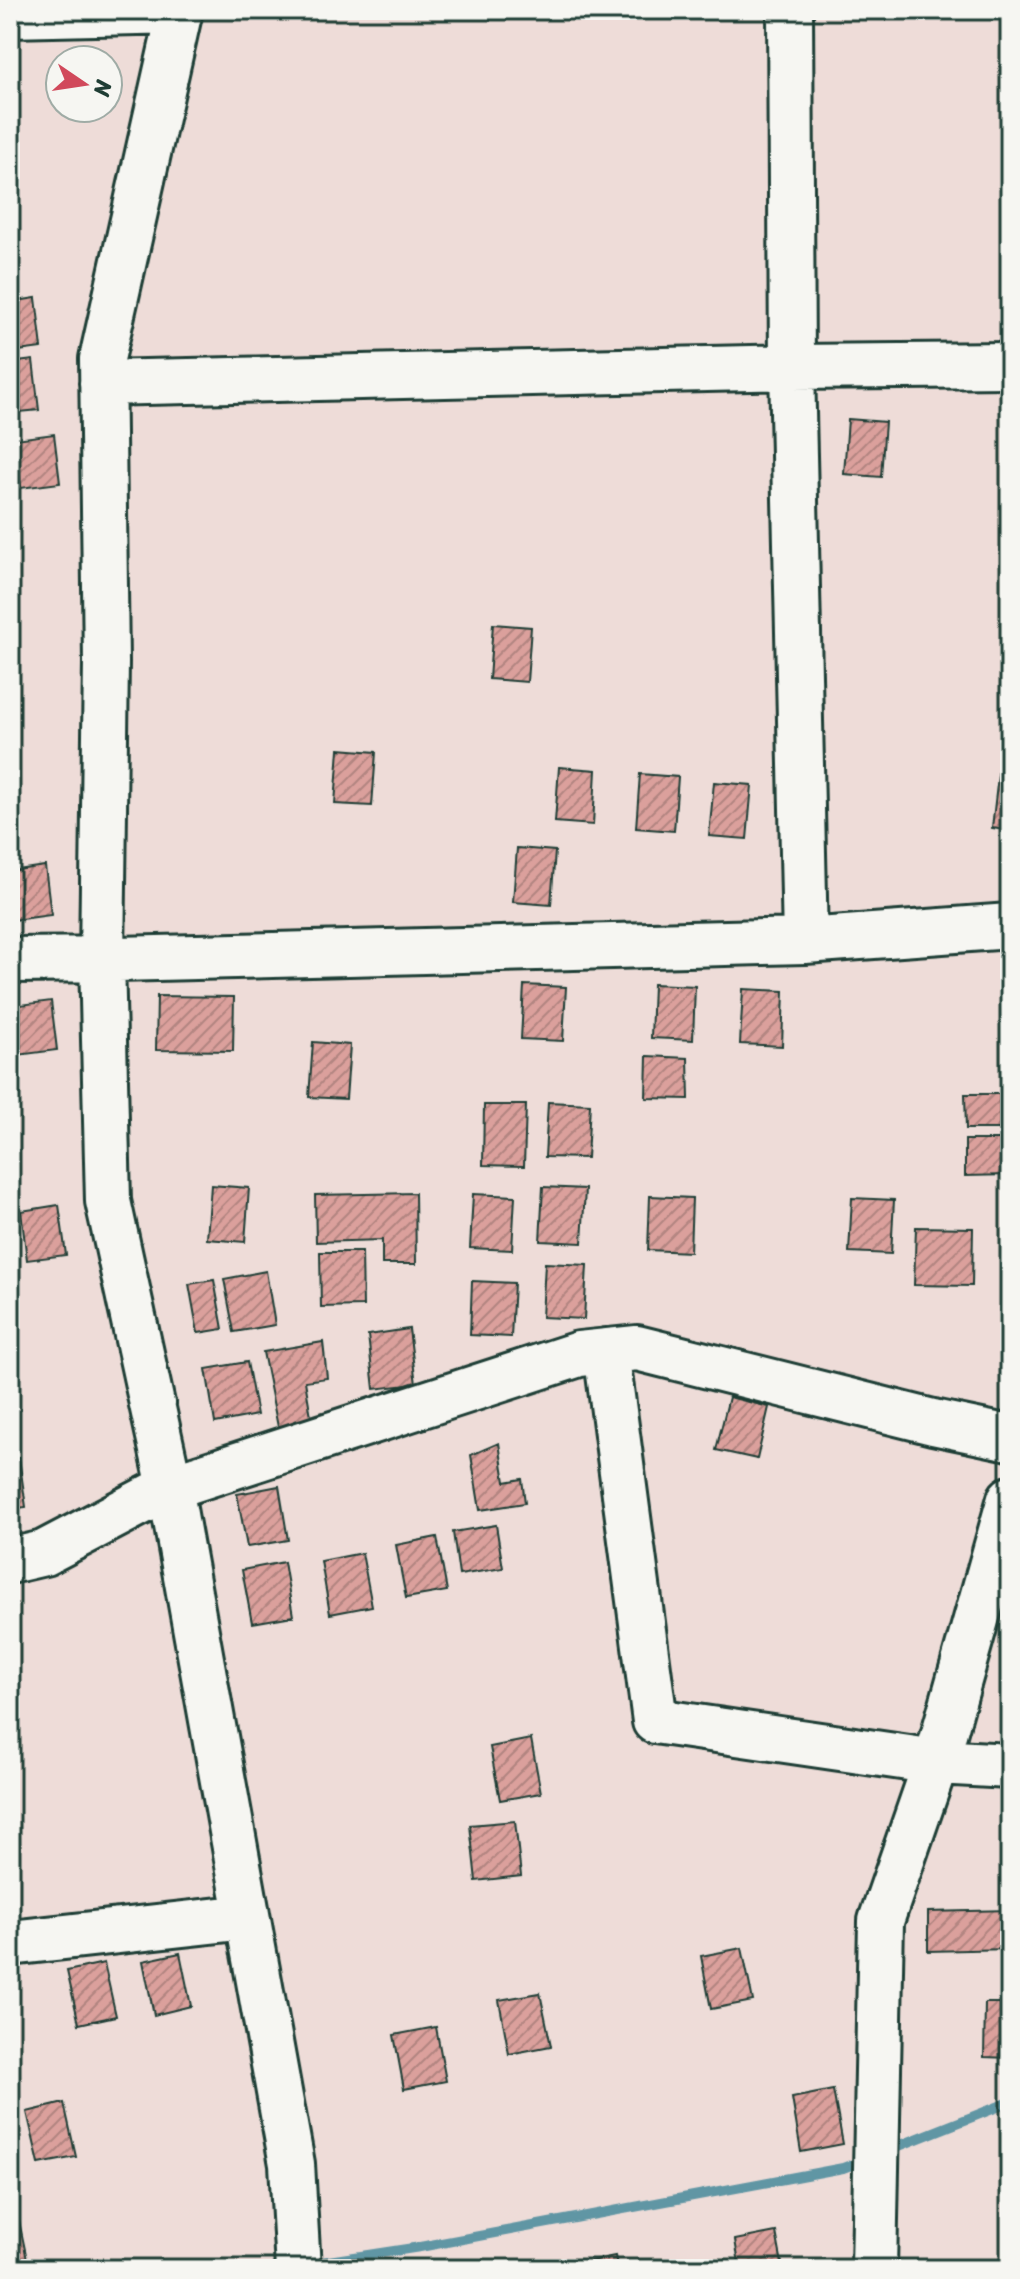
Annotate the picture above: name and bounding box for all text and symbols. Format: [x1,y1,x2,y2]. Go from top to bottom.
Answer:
north arrow [44,44,124,124]
text: N [82,76,124,101]

